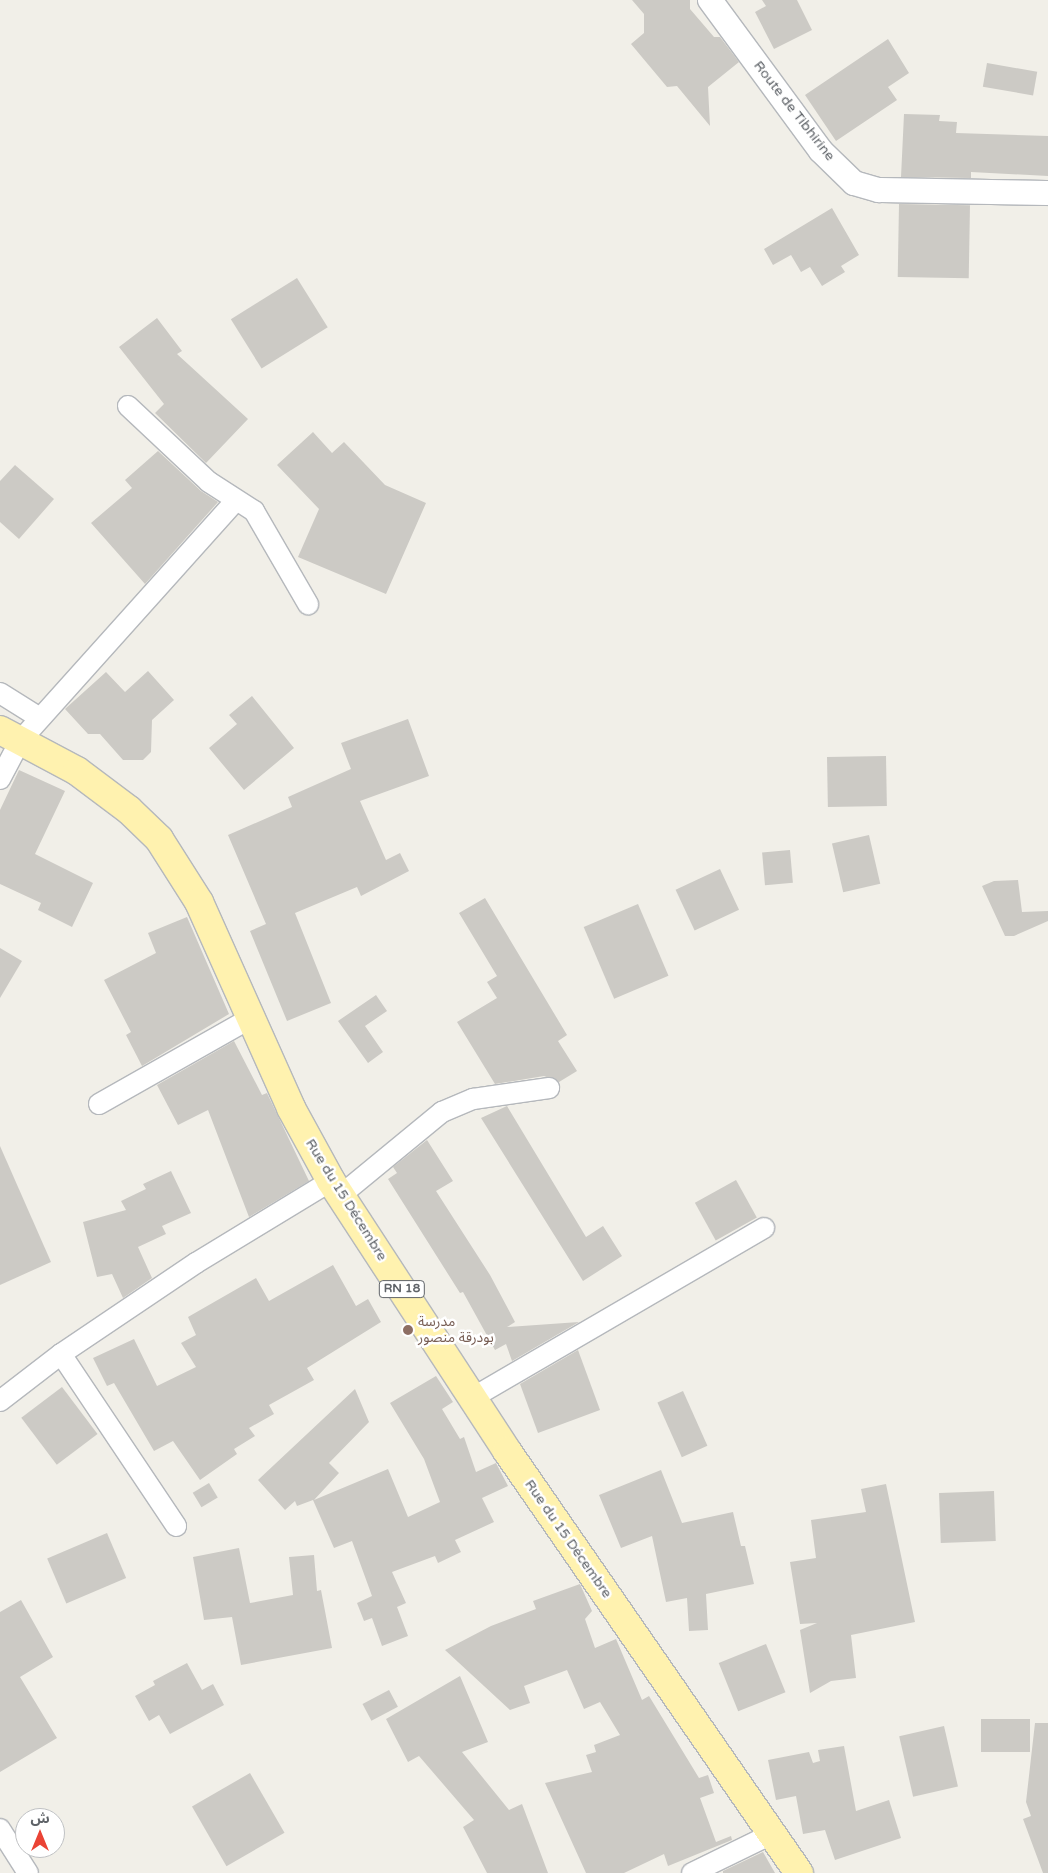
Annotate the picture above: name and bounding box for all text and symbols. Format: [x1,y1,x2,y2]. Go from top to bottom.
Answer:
street label: Route de Tibhirine [750,58,838,164]
street label: Rue du 15 Décembre [302,1136,390,1264]
road number: RN 18 [378,1280,426,1298]
place label: مدرسة بودرقة منصور [418,1314,494,1346]
marker: مدرسة بودرقة منصور [402,1324,414,1336]
street label: Rue du 15 Décembre [521,1477,615,1601]
north arrow [15,1808,65,1858]
text: ش [30,1810,50,1827]

